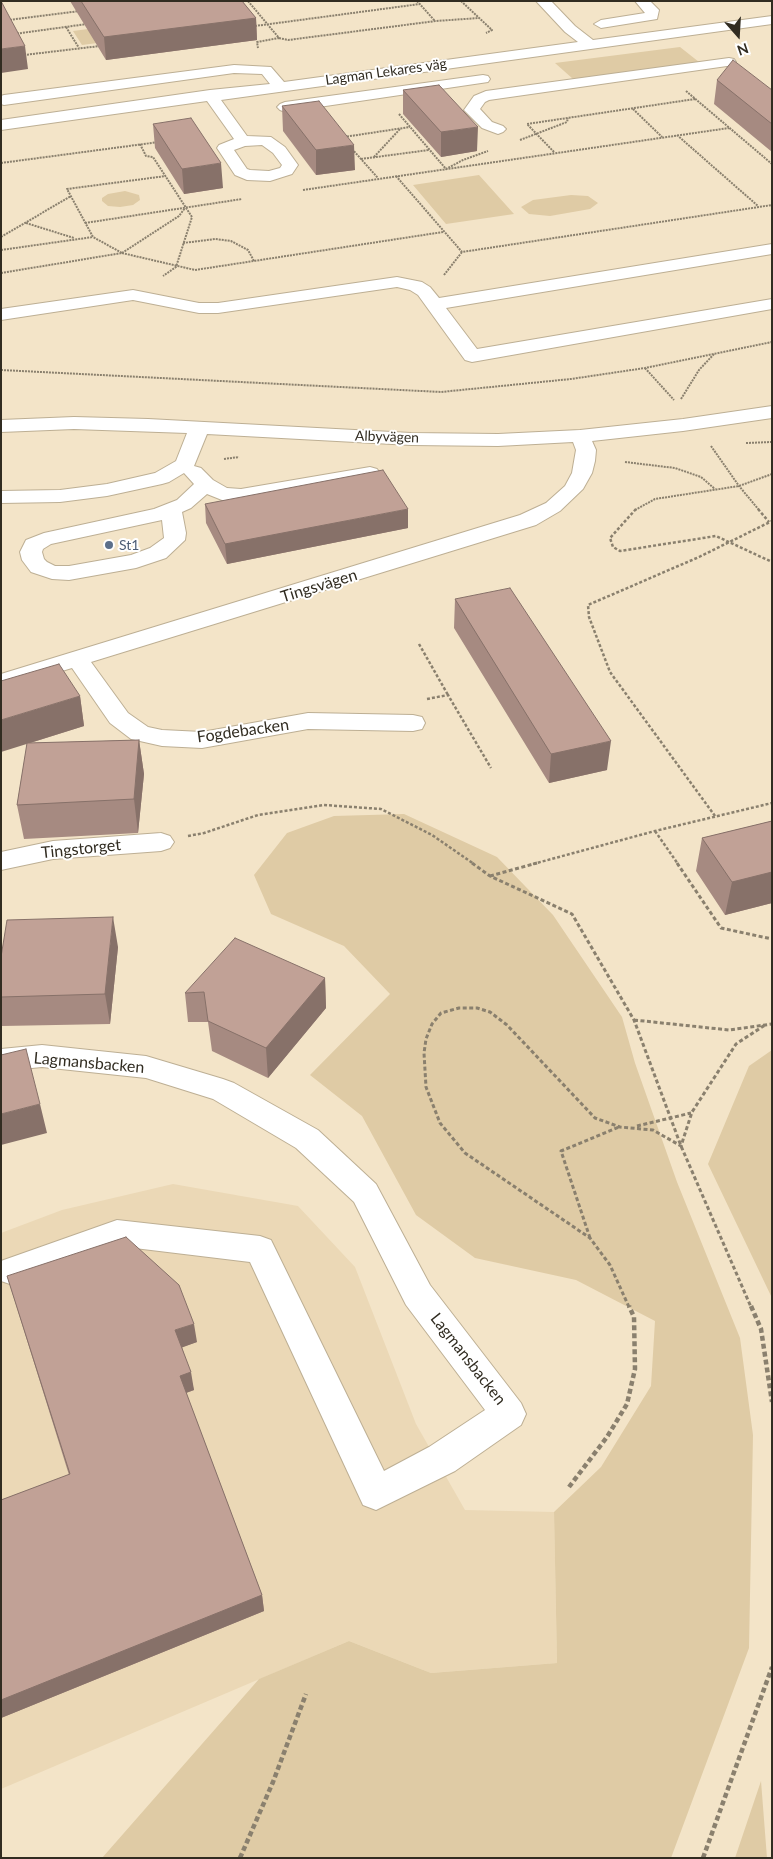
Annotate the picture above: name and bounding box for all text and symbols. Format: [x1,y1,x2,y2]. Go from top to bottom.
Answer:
north arrow [713,10,763,60]
text: N [735,40,751,59]
street label: Lagman Lekares väg [324,55,448,89]
street label: Albyvägen [355,427,419,447]
place label: St1 [119,537,139,553]
marker: St1 [103,539,115,551]
street label: Tingsvägen [278,565,360,607]
street label: Fogdebacken [196,715,290,747]
street label: Tingstorget [40,835,122,863]
street label: Lagmansbacken [33,1049,145,1077]
street label: Lagmansbacken [426,1309,510,1409]

